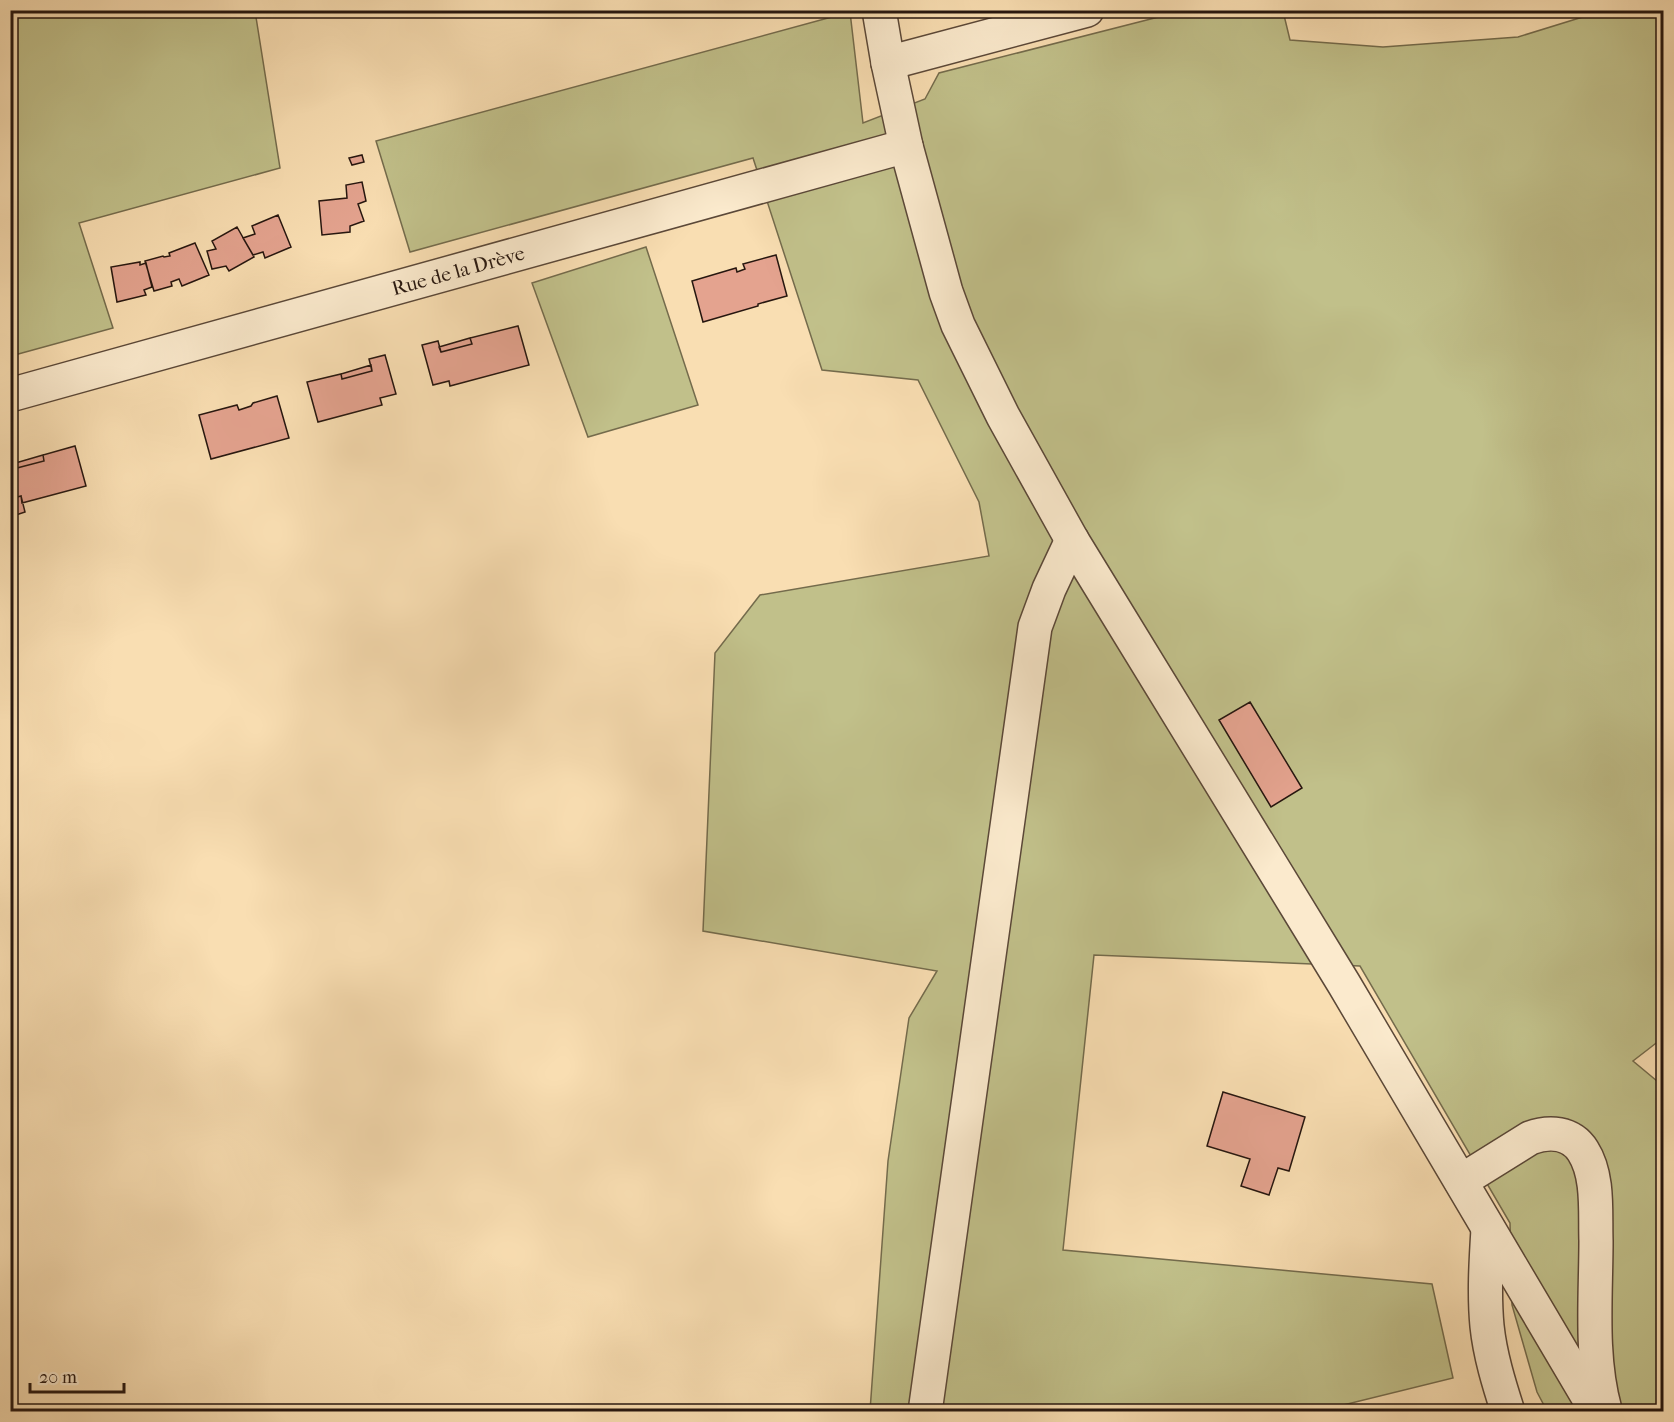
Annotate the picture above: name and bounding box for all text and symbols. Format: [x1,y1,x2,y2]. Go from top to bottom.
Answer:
street label: Rue de la Drève [389,242,527,300]
scale bar [30,1356,124,1394]
text: 20 m [39,1367,77,1388]

